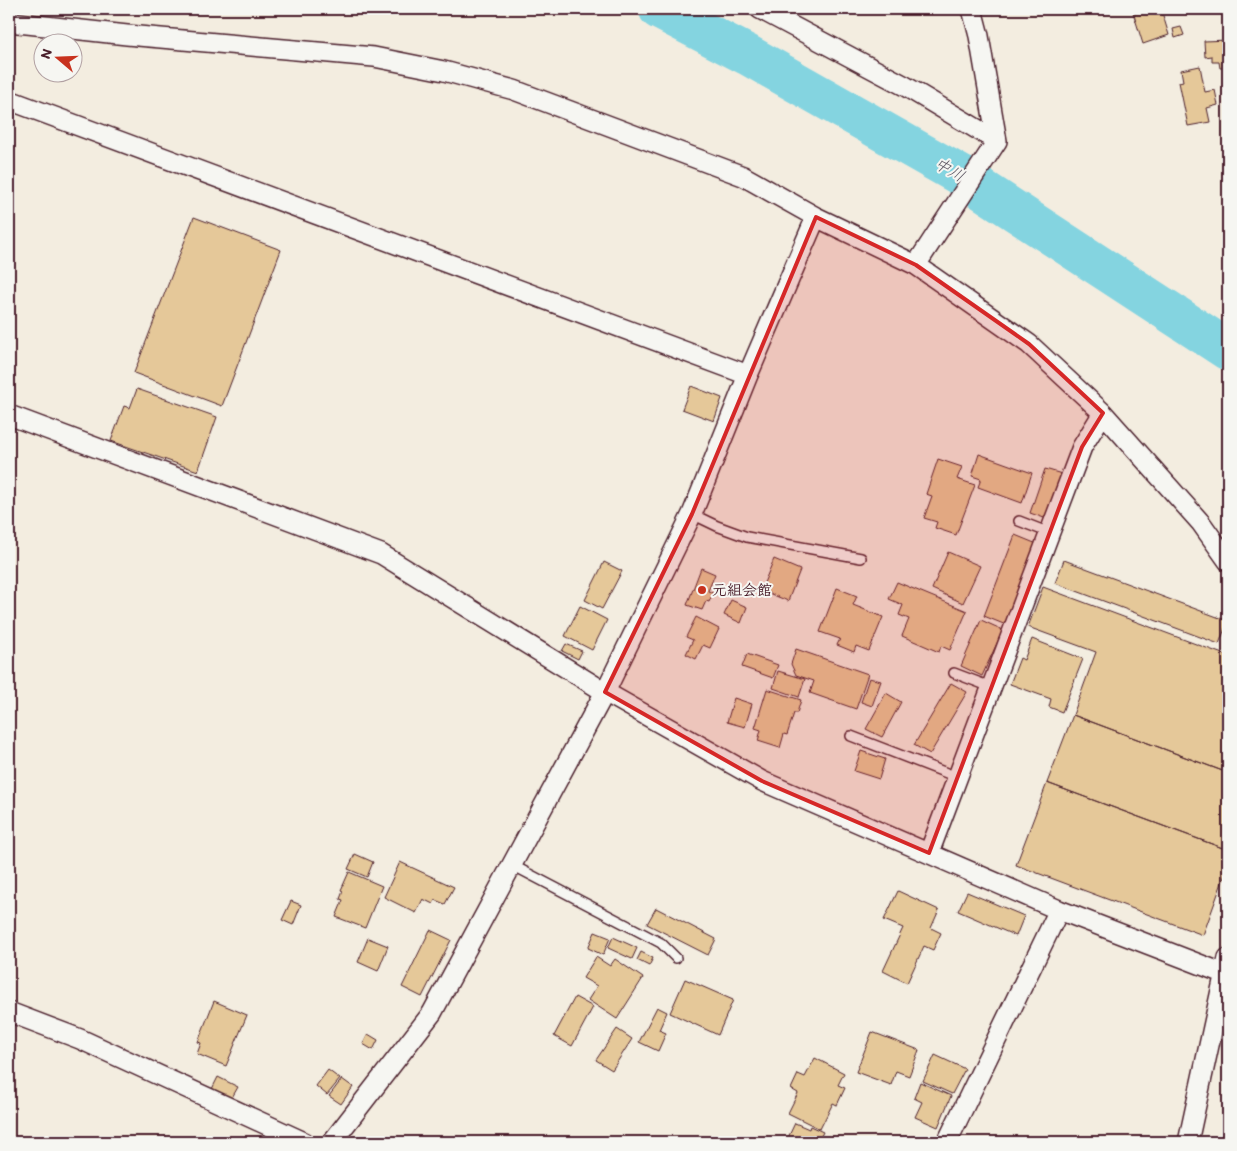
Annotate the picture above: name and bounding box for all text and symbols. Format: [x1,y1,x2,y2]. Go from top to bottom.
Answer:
north arrow [32,32,82,82]
text: N [37,47,56,61]
water label: 中川 [931,153,968,186]
place label: 元組会館 [712,581,772,599]
marker: 元組会館 [696,584,708,596]

